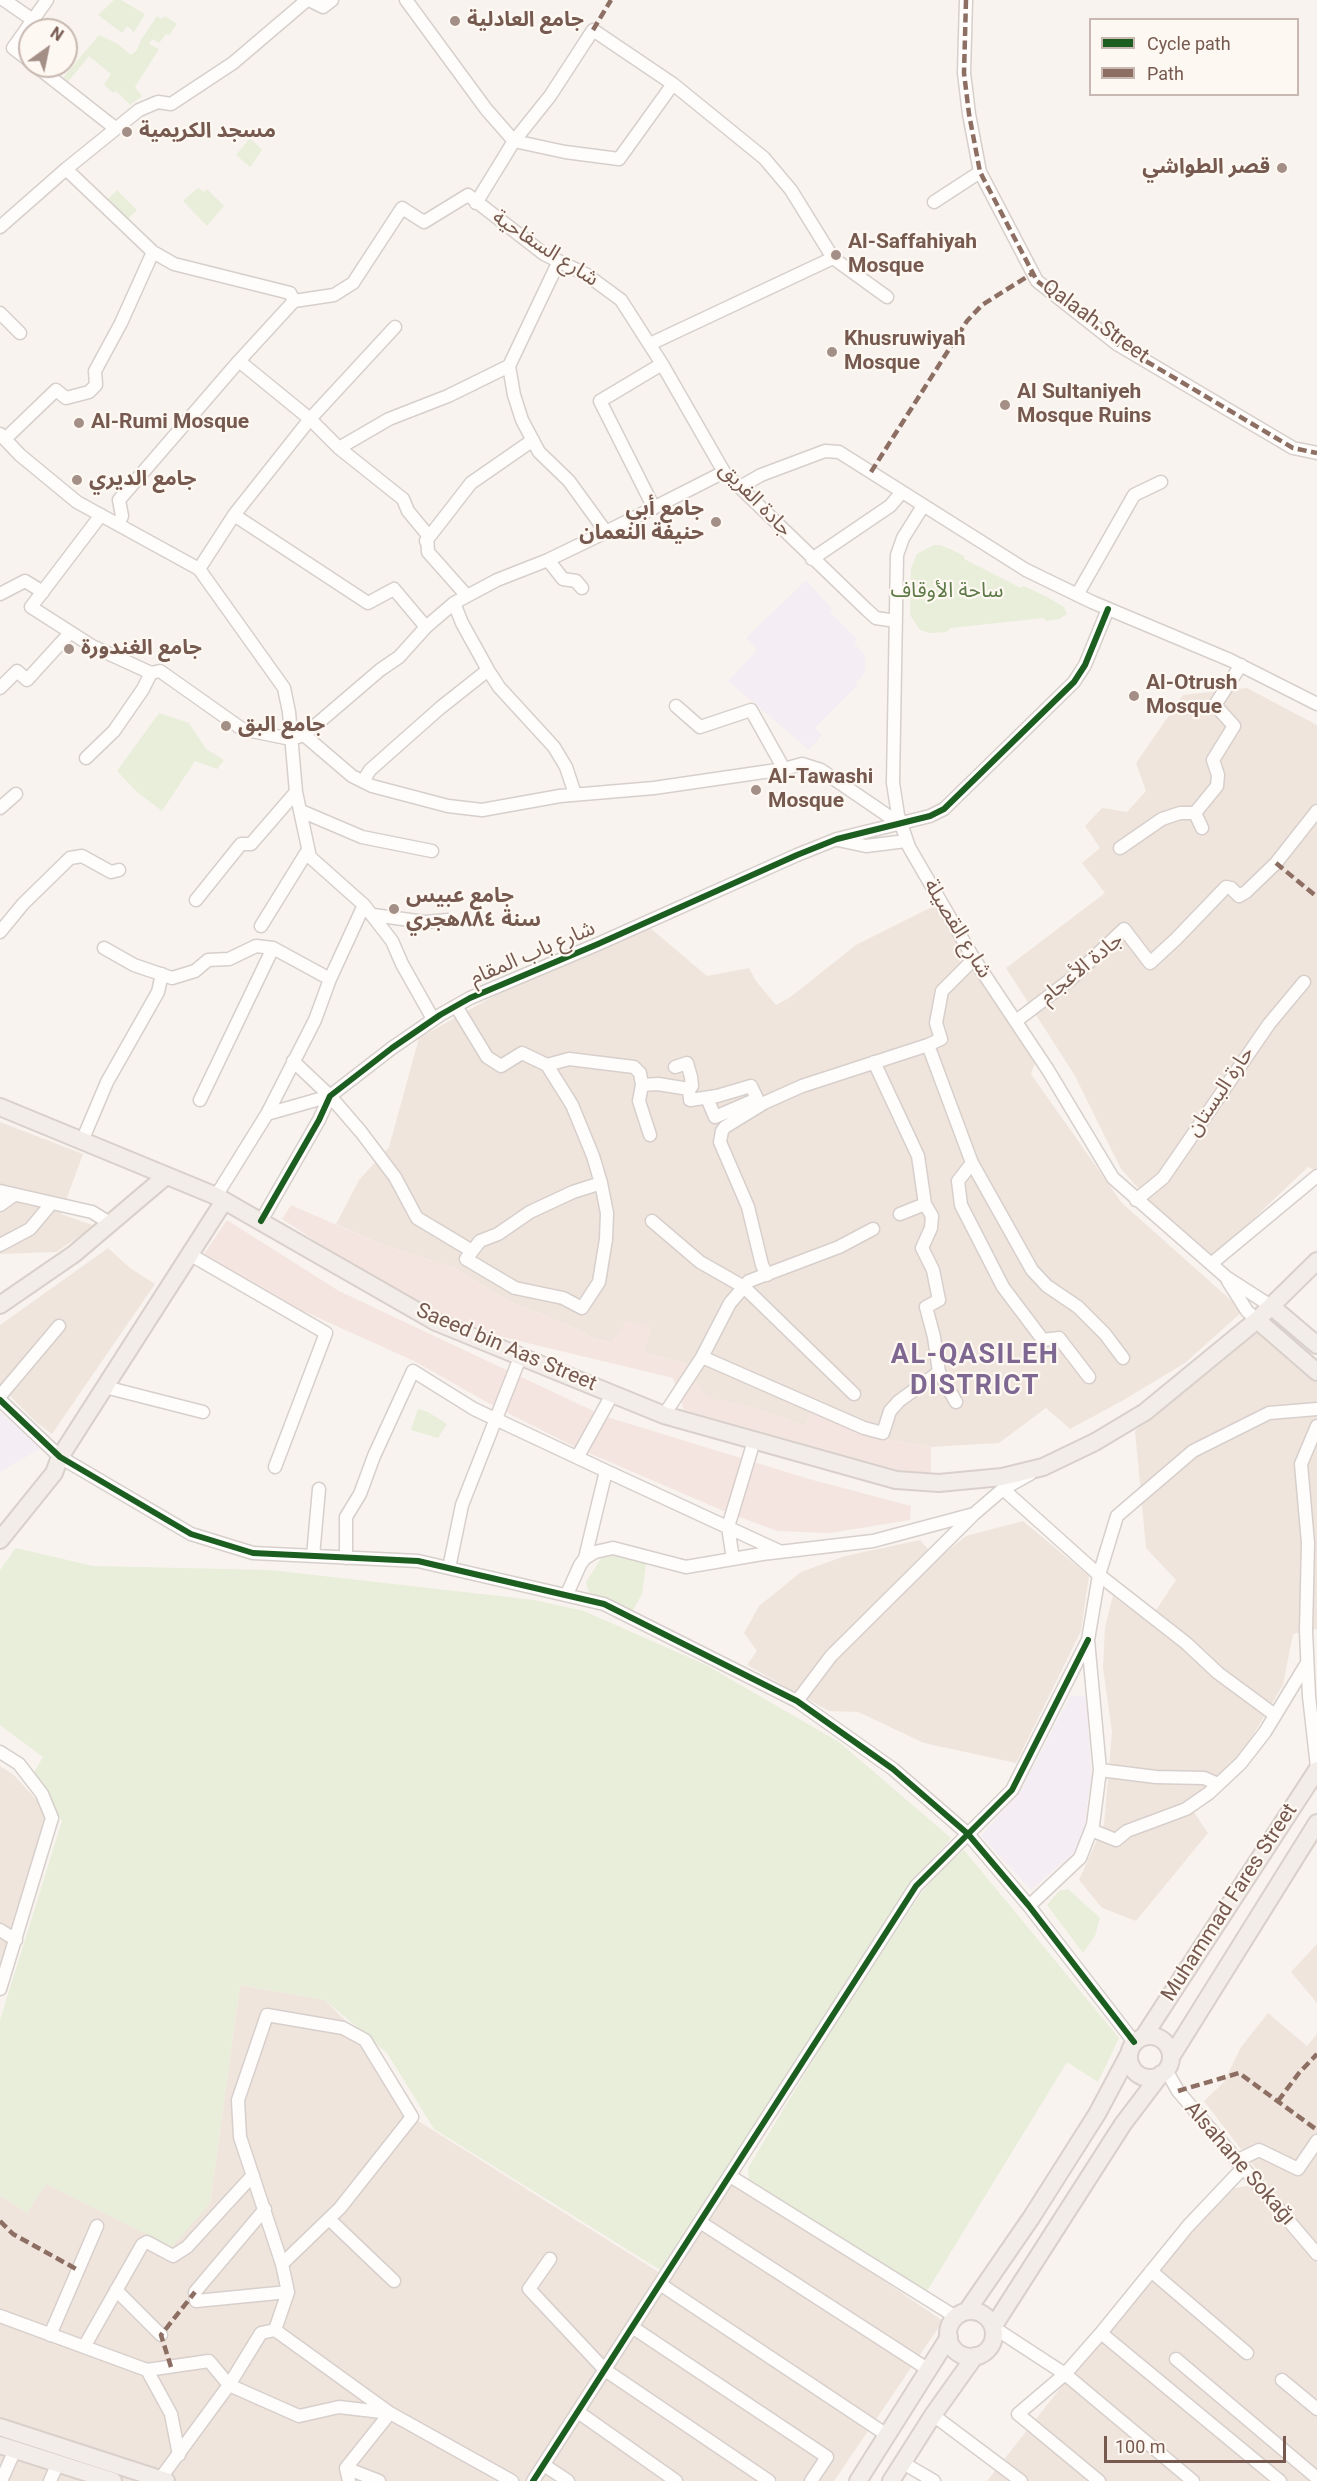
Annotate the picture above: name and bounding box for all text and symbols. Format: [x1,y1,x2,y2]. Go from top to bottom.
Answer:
place label: جامع العادلية [467,8,584,34]
marker: جامع العادلية [448,14,462,28]
north arrow [18,18,78,78]
legend [1089,18,1299,96]
text: N [47,23,67,45]
text: Cycle path [1147,33,1231,54]
text: Path [1147,63,1184,84]
place label: مسجد الكريمية [139,119,276,145]
marker: مسجد الكريمية [120,125,134,139]
place label: قصر الطواشي [1142,155,1270,181]
marker: قصر الطواشي [1275,161,1289,175]
street label: شارع السفاحية [487,205,603,293]
place label: Al-Saffahiyah Mosque [848,230,977,280]
marker: Al-Saffahiyah Mosque [829,248,843,262]
street label: Qalaah Street [1037,275,1153,369]
place label: Khusruwiyah Mosque [844,327,966,377]
marker: Khusruwiyah Mosque [825,345,839,359]
place label: Al Sultaniyeh Mosque Ruins [1017,380,1152,430]
marker: Al Sultaniyeh Mosque Ruins [998,398,1012,412]
place label: Al-Rumi Mosque [91,410,249,436]
marker: Al-Rumi Mosque [72,416,86,430]
street label: جادة الفريق [713,457,797,543]
place label: جامع الديري [89,467,196,493]
marker: جامع الديري [70,473,84,487]
place label: جامع أبي حنيفة النعمان [579,497,704,547]
marker: جامع أبي حنيفة النعمان [709,515,723,529]
park label: ساحة الأوقاف [890,579,1004,605]
place label: جامع الغندورة [81,636,202,662]
marker: جامع الغندورة [62,642,76,656]
place label: Al-Otrush Mosque [1146,671,1238,721]
marker: Al-Otrush Mosque [1127,689,1141,703]
place label: جامع البق [238,713,325,739]
marker: جامع البق [219,719,233,733]
place label: Al-Tawashi Mosque [768,765,873,815]
marker: Al-Tawashi Mosque [749,783,763,797]
street label: شارع القصيلة [918,875,996,983]
place label: جامع عبيس سنة ٨٨٤هجري [406,884,541,934]
marker: جامع عبيس سنة ٨٨٤هجري [387,902,401,916]
street label: شارع باب المقام [467,916,599,992]
street label: جادة الأعجام [1035,928,1129,1010]
street label: حارة البستان [1182,1042,1260,1142]
street label: Saeed bin Aas Street [412,1299,600,1397]
district label: AL-QASILEH DISTRICT [891,1340,1059,1403]
street label: Muhammad Fares Street [1157,1800,1303,2006]
street label: Alsahane Sokağı [1178,2097,1300,2231]
scale bar [1107,2424,1288,2462]
text: 100 m [1115,2436,1166,2457]

